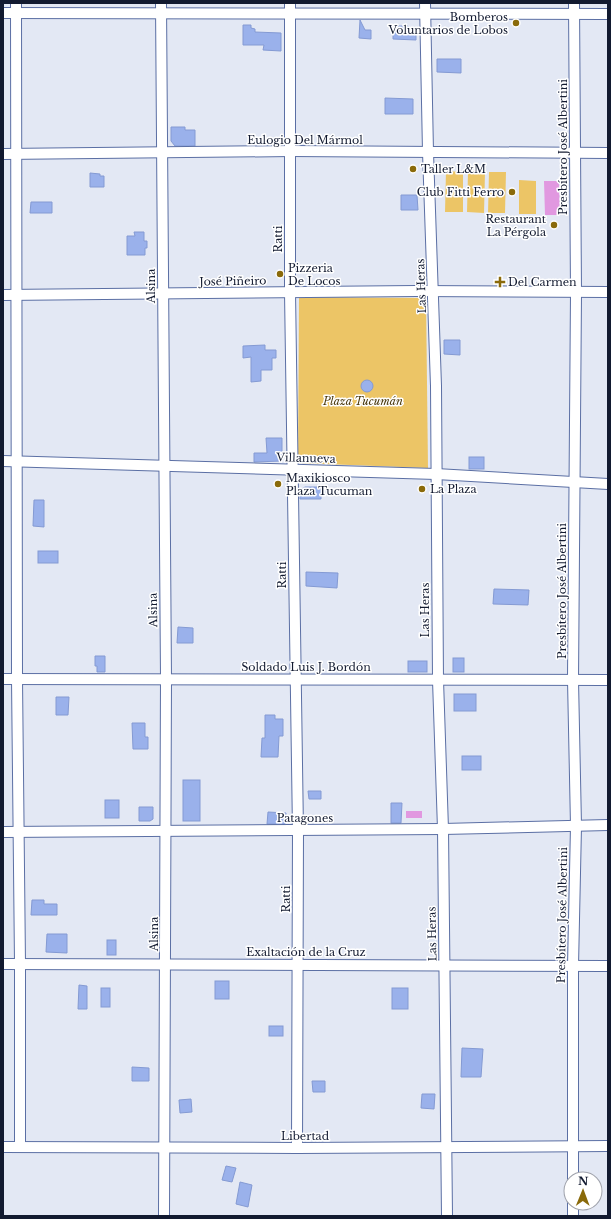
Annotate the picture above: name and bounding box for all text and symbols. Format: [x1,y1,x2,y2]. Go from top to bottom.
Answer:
place label: Bomberos Voluntarios de Lobos [388,10,508,37]
marker: Bomberos Voluntarios de Lobos [511,18,521,28]
street label: Presbítero José Albertini [556,79,570,215]
street label: Eulogio Del Mármol [247,133,363,147]
place label: Taller L&M [421,162,486,176]
marker: Taller L&M [408,164,418,174]
place label: Club Fitti Ferro [417,185,504,199]
marker: Club Fitti Ferro [507,187,517,197]
place label: Restaurant La Pérgola [485,212,547,239]
marker: Restaurant La Pérgola [549,220,559,230]
street label: Ratti [271,225,285,252]
street label: Las Heras [413,258,429,314]
place label: Pizzeria De Locos [288,261,340,288]
street label: Alsina [144,268,158,304]
marker: Pizzeria De Locos [275,269,285,279]
street label: José Piñeiro [197,273,267,289]
place label: Del Carmen [508,275,577,289]
marker: Del Carmen [495,277,505,287]
park label: Plaza Tucumán [322,394,403,408]
street label: Villanueva [275,450,337,466]
place label: Maxikiosco Plaza Tucuman [286,471,373,498]
marker: Maxikiosco Plaza Tucuman [273,479,283,489]
place label: La Plaza [430,482,477,496]
marker: La Plaza [417,484,427,494]
street label: Presbítero José Albertini [555,523,569,659]
street label: Ratti [275,561,289,588]
street label: Las Heras [418,583,432,637]
street label: Alsina [146,592,160,628]
street label: Soldado Luis J. Bordón [241,660,371,674]
street label: Patagones [277,811,333,825]
street label: Presbítero José Albertini [554,847,570,983]
street label: Ratti [279,885,293,912]
street label: Las Heras [425,906,439,962]
street label: Alsina [147,916,161,952]
street label: Exaltación de la Cruz [246,945,366,959]
street label: Libertad [281,1129,330,1143]
north arrow [563,1171,603,1211]
text: N [578,1174,589,1188]

